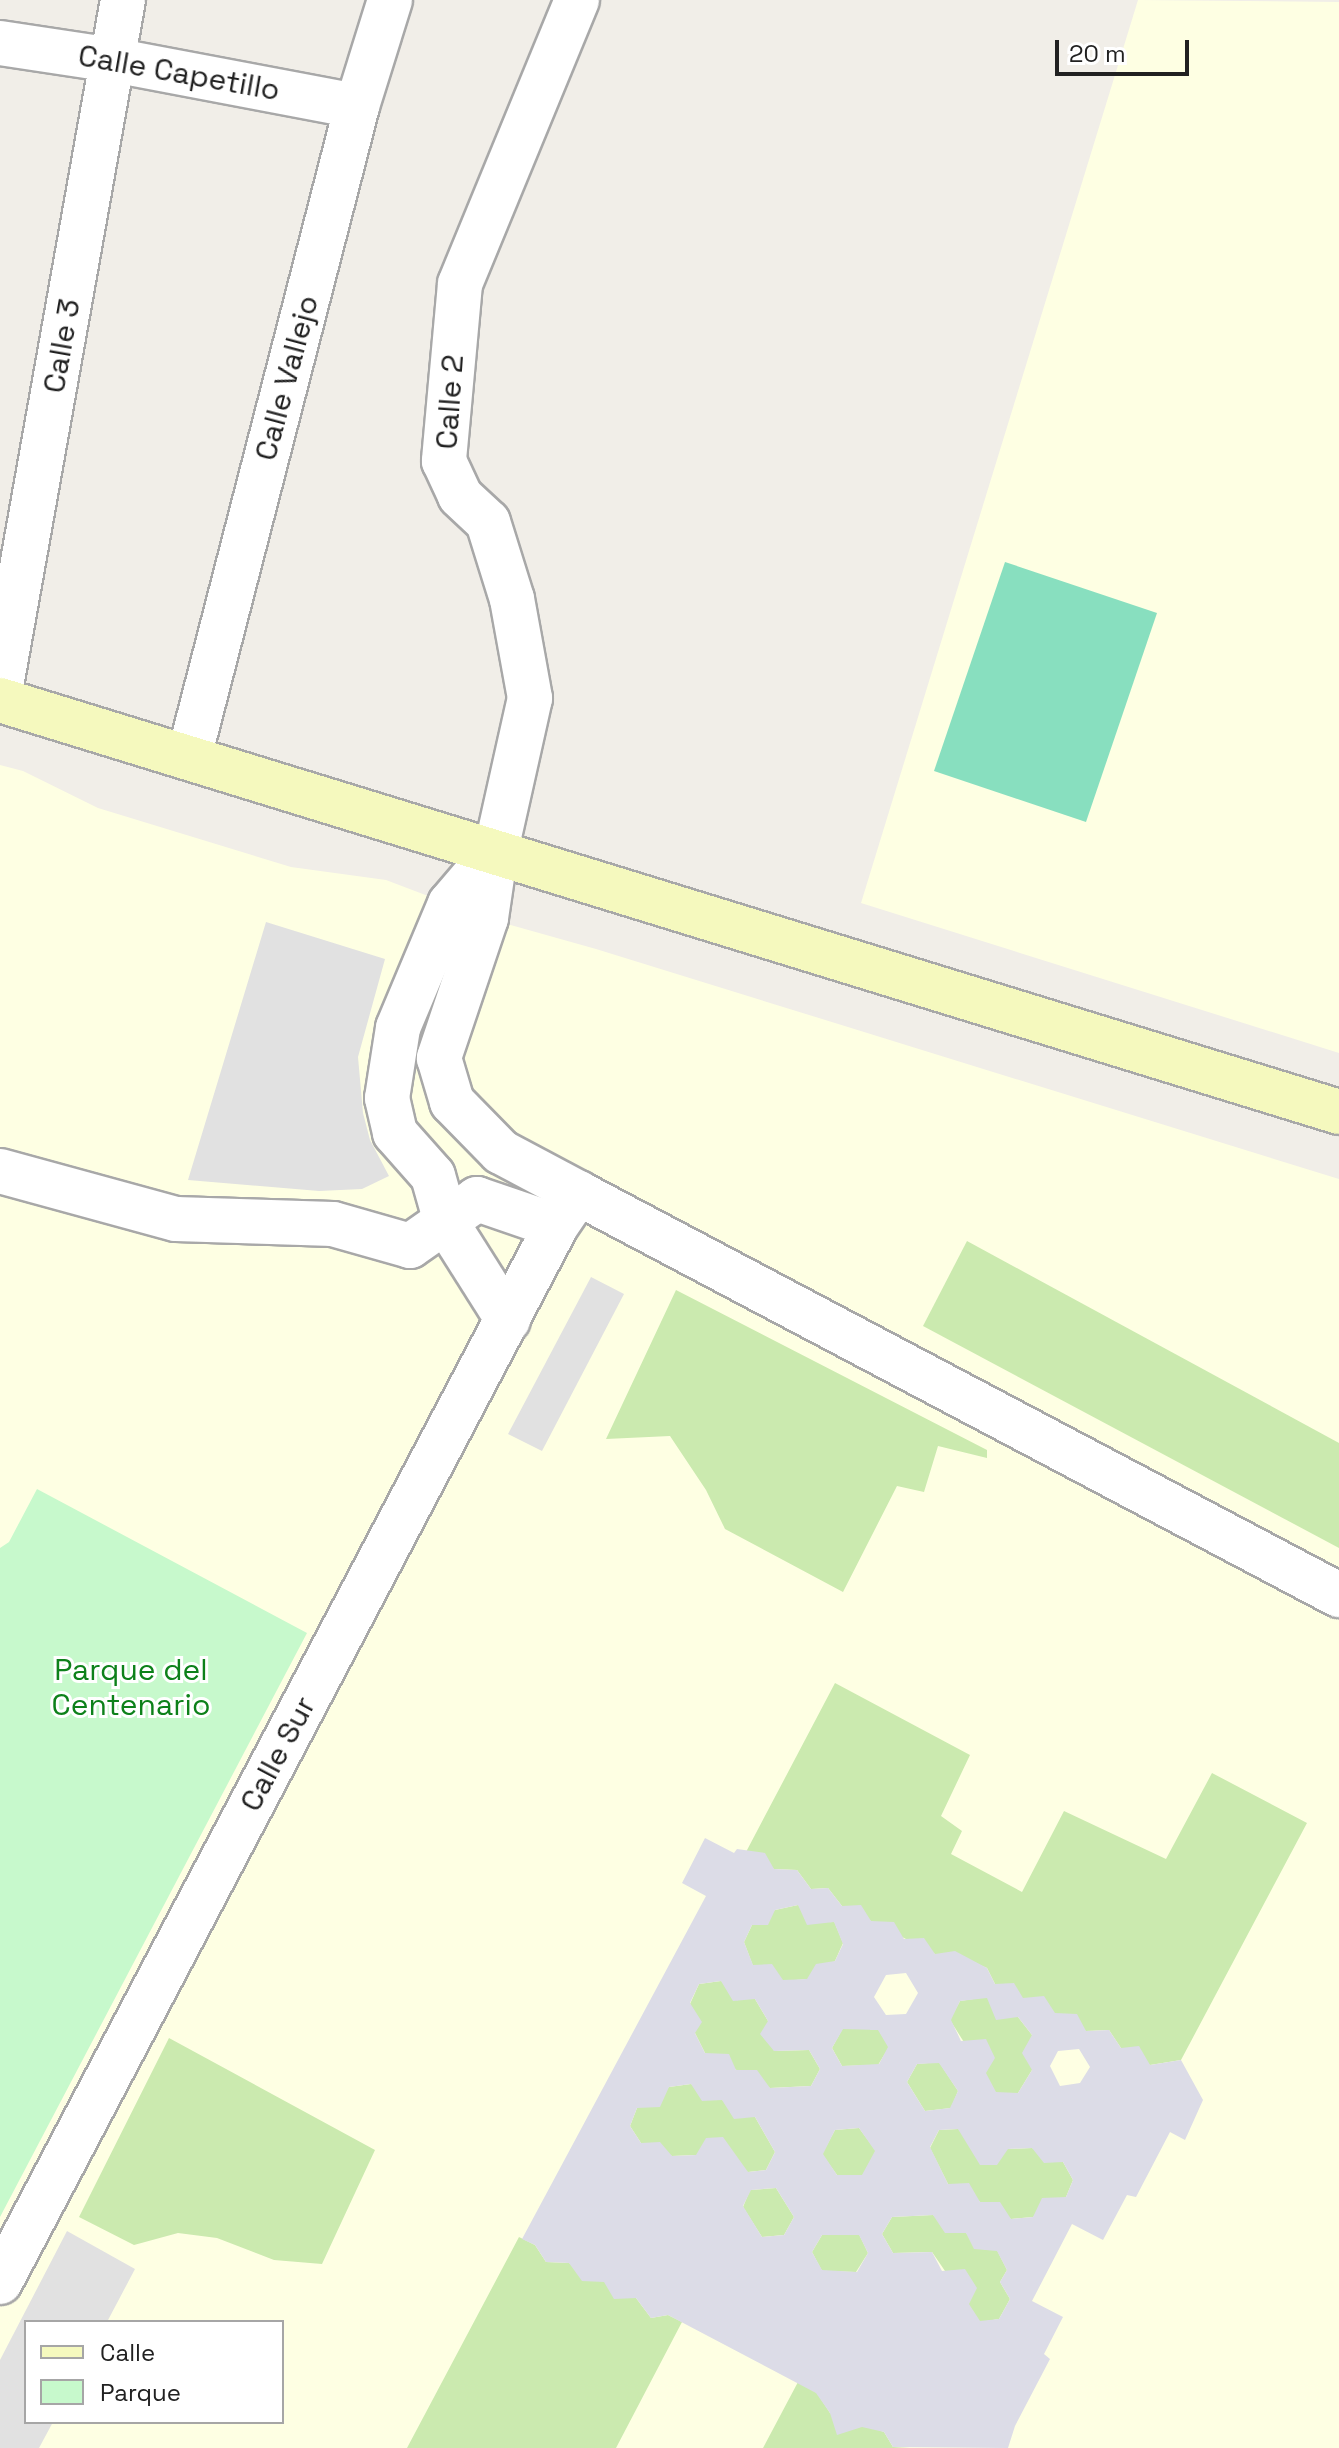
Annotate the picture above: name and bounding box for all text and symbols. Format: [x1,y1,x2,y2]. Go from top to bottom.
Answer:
scale bar [1059,24,1193,74]
street label: Calle Capetillo [75,38,283,108]
text: 20 m [1069,38,1126,69]
street label: Calle Vallejo [248,291,326,465]
street label: Calle 3 [36,296,88,396]
street label: Calle 2 [429,353,471,451]
park label: Parque del Centenario [52,1652,210,1722]
street label: Calle Sur [233,1690,323,1818]
legend [24,2320,284,2424]
text: Calle [100,2337,155,2368]
text: Parque [100,2377,181,2408]

